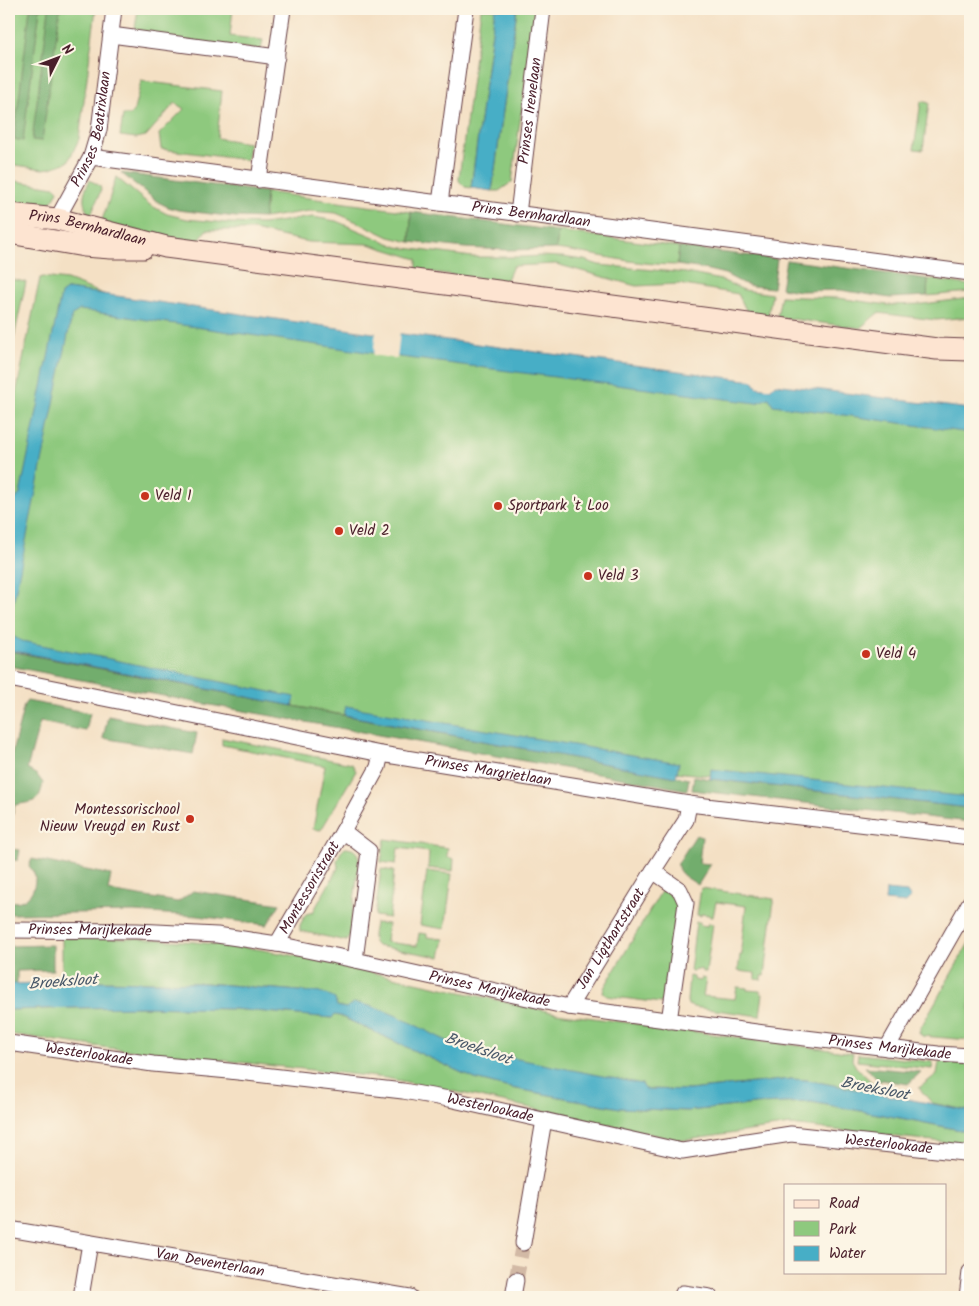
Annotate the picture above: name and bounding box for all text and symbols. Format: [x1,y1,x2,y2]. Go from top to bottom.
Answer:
north arrow [32,32,82,82]
text: N [56,39,78,61]
street label: Prinses Irenelaan [512,56,549,165]
street label: Prinses Beatrixlaan [65,70,118,192]
street label: Prins Bernhardlaan [470,195,592,235]
street label: Prins Bernhardlaan [28,204,149,253]
place label: Veld 1 [155,484,192,508]
marker: Veld 1 [139,490,151,502]
place label: Sportpark 't Loo [508,494,609,518]
marker: Sportpark 't Loo [492,500,504,512]
place label: Veld 2 [349,519,390,543]
marker: Veld 2 [333,525,345,537]
place label: Veld 3 [598,564,639,588]
marker: Veld 3 [582,570,594,582]
place label: Veld 4 [876,642,916,666]
marker: Veld 4 [860,648,872,660]
street label: Prinses Margrietlaan [423,749,553,794]
place label: Montessorischool Nieuw Vreugd en Rust [40,798,180,839]
marker: Montessorischool Nieuw Vreugd en Rust [184,813,196,825]
street label: Montessoristraat [273,837,347,939]
street label: Jan Ligthartstraat [570,883,652,994]
street label: Prinses Marijkekade [28,918,153,944]
street label: Prinses Marijkekade [426,965,553,1015]
water label: Broeksloot [28,967,101,997]
water label: Broeksloot [441,1026,517,1073]
street label: Prinses Marijkekade [827,1029,952,1067]
street label: Westerlookade [44,1036,135,1073]
water label: Broeksloot [839,1070,914,1108]
street label: Westerlookade [445,1087,536,1130]
street label: Westerlookade [844,1128,934,1161]
legend [784,1184,946,1274]
text: Road [829,1192,860,1216]
text: Park [829,1218,857,1242]
street label: Van Deventerlaan [154,1242,266,1284]
text: Water [829,1242,866,1266]

